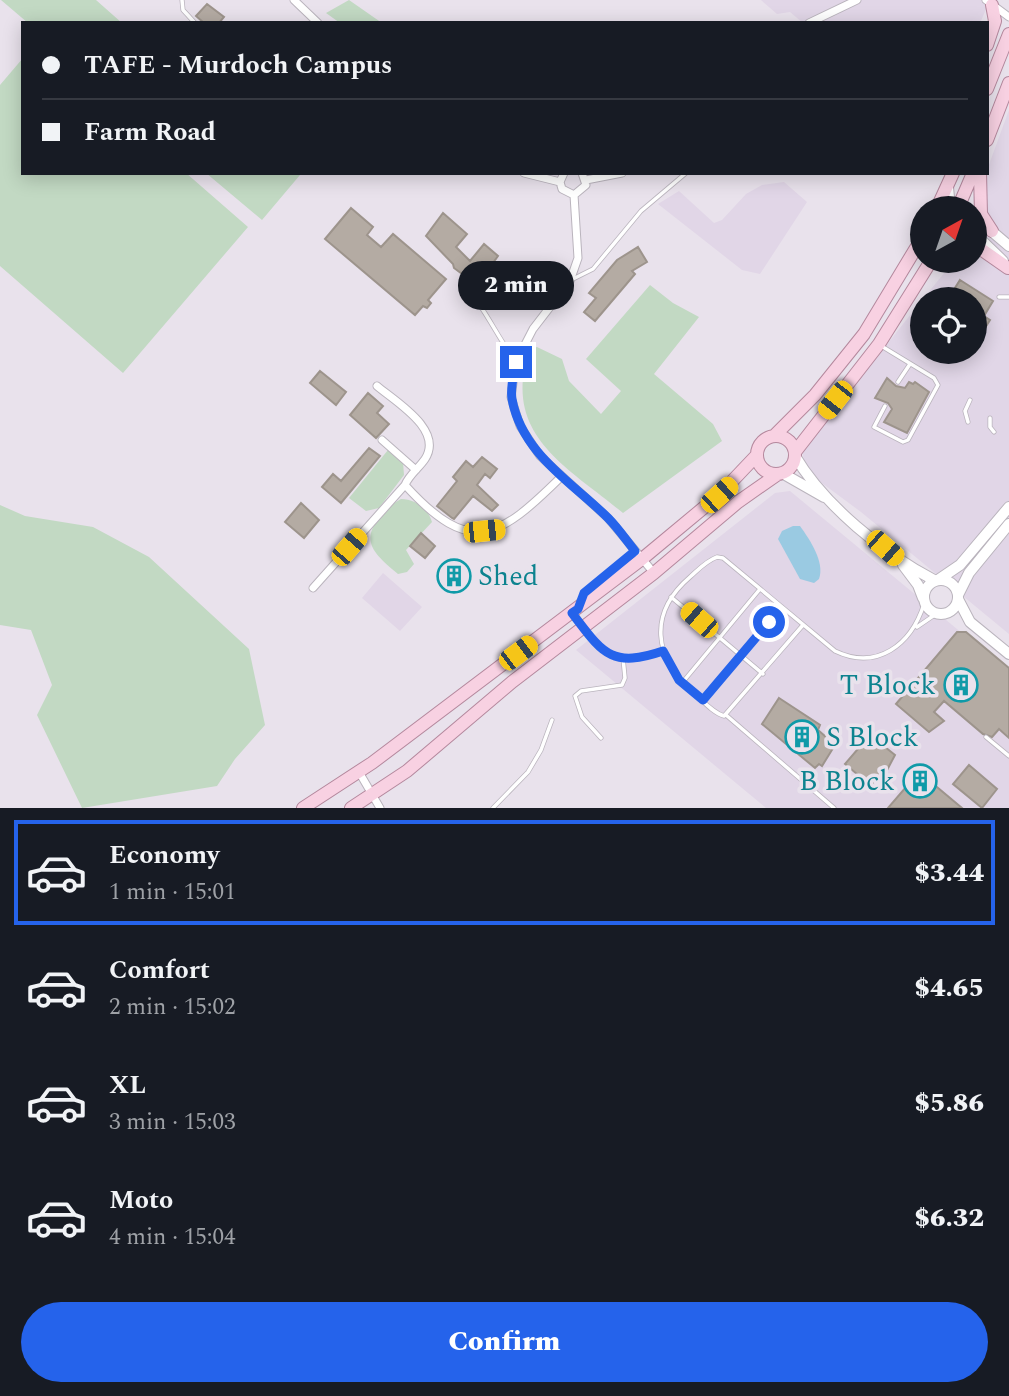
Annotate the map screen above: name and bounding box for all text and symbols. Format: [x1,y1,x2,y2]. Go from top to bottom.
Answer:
text: TAFE - Murdoch Campus [84,45,392,85]
text: Farm Road [84,112,216,152]
north arrow [910,196,987,273]
map controls [910,196,987,364]
callout: 2 min [458,260,574,310]
text: 2 min [484,268,548,303]
button: locate [910,287,987,364]
route end [500,346,532,378]
car [814,377,857,423]
car [697,473,742,517]
car [463,518,506,544]
car [328,524,371,570]
car [863,526,908,570]
place label: Shed [478,555,538,598]
building icon: Shed [435,557,473,595]
car [677,598,722,642]
route start [753,606,785,638]
car [495,632,542,674]
place label: T Block [839,664,936,707]
building icon: T Block [942,666,980,704]
place label: S Block [826,716,919,759]
building icon: S Block [783,718,821,756]
place label: B Block [799,760,895,803]
building icon: B Block [901,762,939,800]
text: Economy [109,835,219,875]
icon: car [25,841,88,904]
text: $3.44 [914,853,984,893]
text: 1 min · 15:01 [109,875,236,910]
text: Comfort [109,950,210,990]
icon: car [25,956,88,1019]
text: $4.65 [914,968,984,1008]
text: 2 min · 15:02 [109,990,236,1025]
text: XL [109,1065,146,1105]
icon: car [25,1071,88,1134]
text: $5.86 [914,1083,984,1123]
text: 3 min · 15:03 [109,1105,236,1140]
text: Moto [109,1180,173,1220]
icon: car [25,1186,88,1249]
text: $6.32 [914,1198,984,1238]
text: 4 min · 15:04 [109,1220,236,1255]
button: Confirm [21,1302,988,1382]

